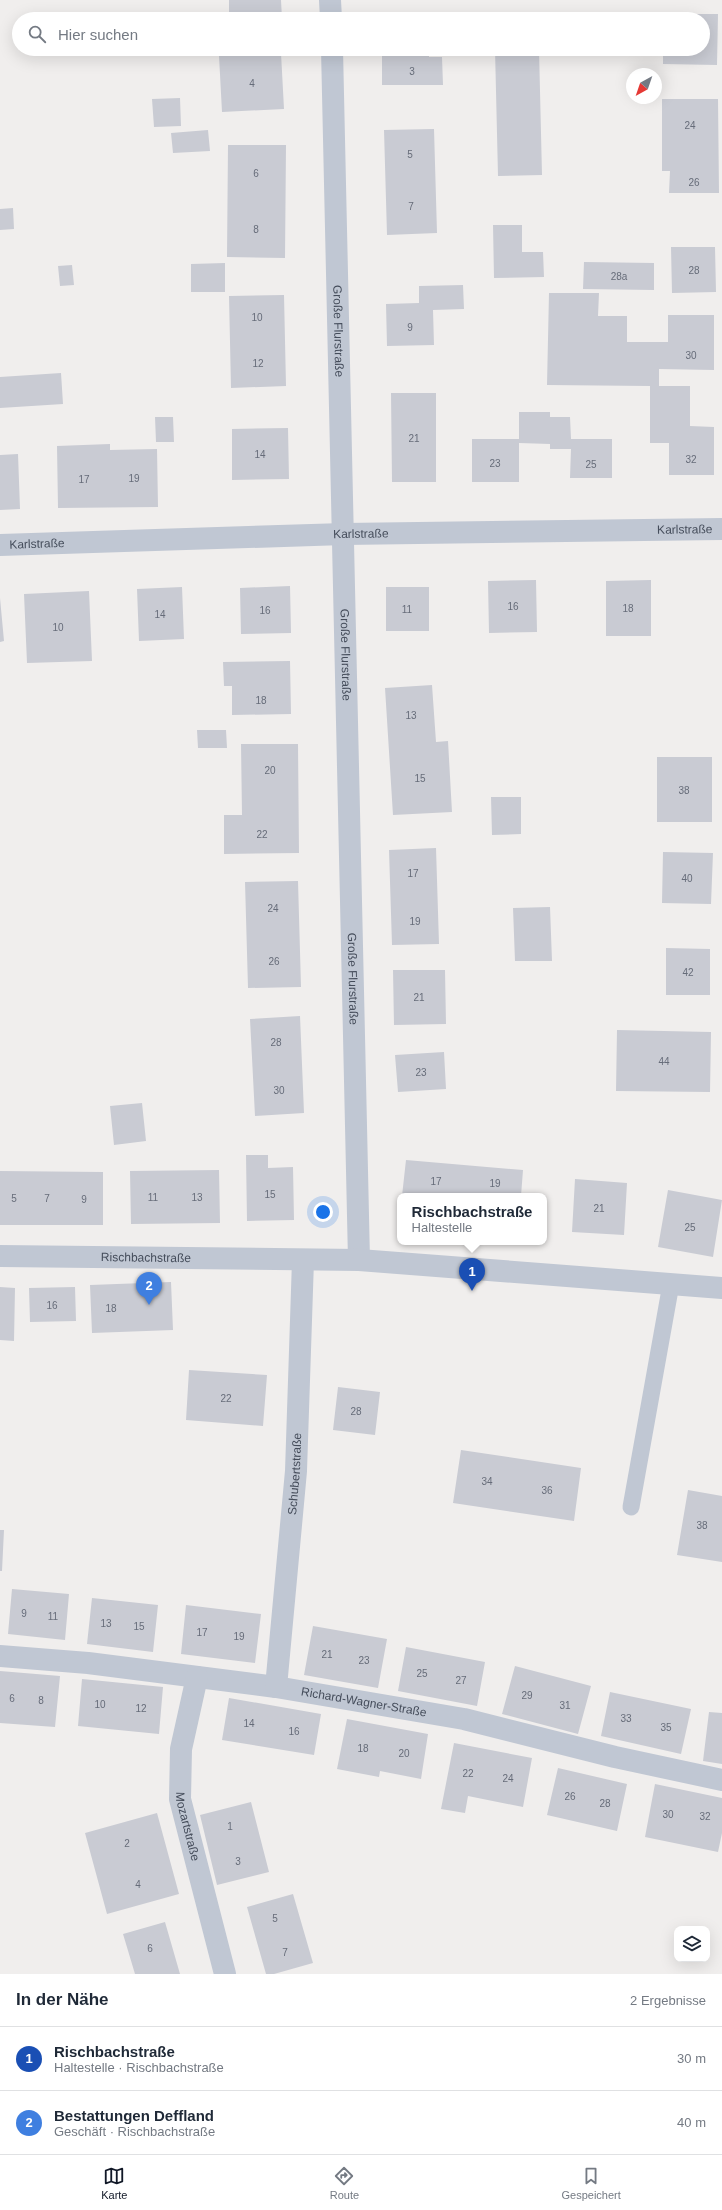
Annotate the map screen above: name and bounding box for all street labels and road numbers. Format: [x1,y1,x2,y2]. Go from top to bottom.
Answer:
street label: Große Flurstraße [330,285,346,377]
street label: Karlstraße [657,522,713,537]
street label: Karlstraße [333,526,389,541]
street label: Karlstraße [9,536,65,552]
street label: Große Flurstraße [337,609,354,701]
street label: Große Flurstraße [345,933,361,1025]
street label: Rischbachstraße [101,1250,191,1265]
street label: Schubertstraße [285,1432,304,1515]
street label: Richard-Wagner-Straße [300,1684,428,1720]
street label: Mozartstraße [173,1792,203,1863]

